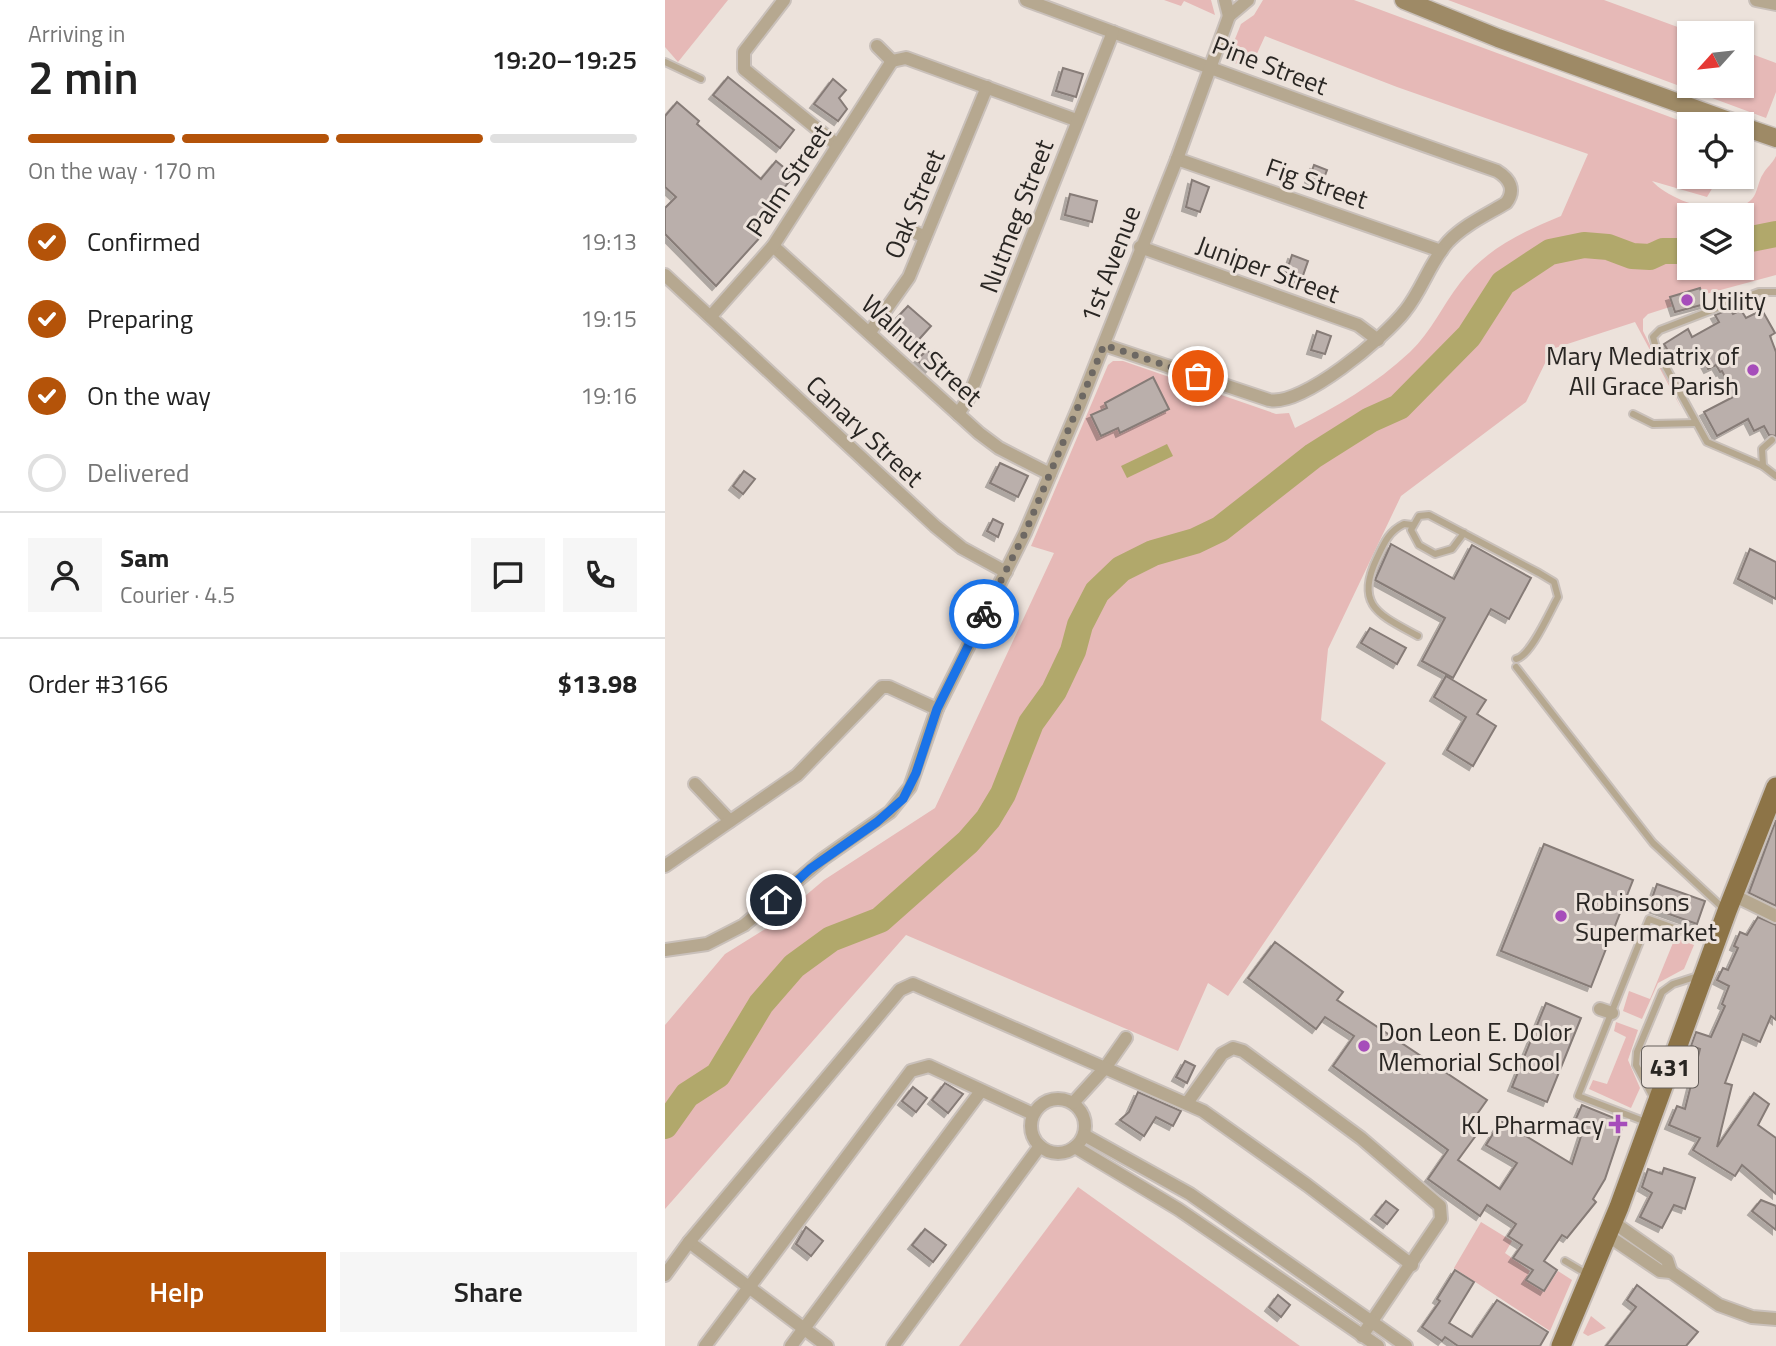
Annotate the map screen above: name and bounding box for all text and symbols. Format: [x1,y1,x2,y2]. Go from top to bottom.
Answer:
text: Arriving in [28,16,125,51]
north arrow [1677,21,1753,98]
map controls [1677,21,1754,280]
street label: Pine Street [1207,25,1333,105]
text: 19:20–19:25 [492,40,637,79]
text: 2 min [28,42,139,112]
button: locate [1677,112,1754,189]
street label: Palm Street [736,116,840,244]
street label: Nutmeg Street [969,134,1063,298]
street label: Oak Street [874,143,954,265]
street label: Fig Street [1261,147,1373,219]
text: On the way · 170 m [28,153,216,188]
street label: 1st Avenue [1070,200,1150,328]
button: layers [1677,203,1754,280]
text: Confirmed [87,222,201,261]
icon: check [28,223,66,261]
text: 19:13 [580,224,637,259]
street label: Juniper Street [1191,225,1345,313]
place label: Utility [1701,281,1766,320]
street label: Walnut Street [853,285,991,415]
marker: Utility [1679,292,1695,308]
text: Preparing [87,299,193,338]
icon: check [28,300,66,338]
text: 19:15 [580,301,637,336]
place label: Mary Mediatrix of All Grace Parish [1546,336,1739,405]
pin [1168,346,1228,406]
icon: bag [1179,357,1217,395]
marker: Mary Mediatrix of All Grace Parish [1745,362,1761,378]
street label: Canary Street [797,366,933,496]
text: On the way [87,376,211,415]
icon: check [28,377,66,415]
text: 19:16 [580,378,637,413]
text: Delivered [87,453,190,492]
button: person [28,538,102,612]
text: Sam [120,538,169,577]
button: chat [471,538,545,612]
button: phone [563,538,637,612]
text: Courier · 4.5 [120,577,235,612]
courier [949,579,1019,649]
icon: bike [965,595,1003,633]
text: Order #3166 [28,664,168,703]
text: $13.98 [558,664,637,703]
pin [746,870,806,930]
icon: home [757,881,795,919]
place label: Robinsons Supermarket [1575,882,1717,951]
marker: Robinsons Supermarket [1553,908,1569,924]
place label: Don Leon E. Dolor Memorial School [1378,1012,1572,1081]
marker: Don Leon E. Dolor Memorial School [1356,1038,1372,1054]
road number: 431 [1642,1046,1698,1087]
place label: KL Pharmacy [1461,1105,1604,1144]
marker: KL Pharmacy [1610,1116,1626,1132]
button: Help [28,1252,326,1332]
button: Share [340,1252,637,1332]

